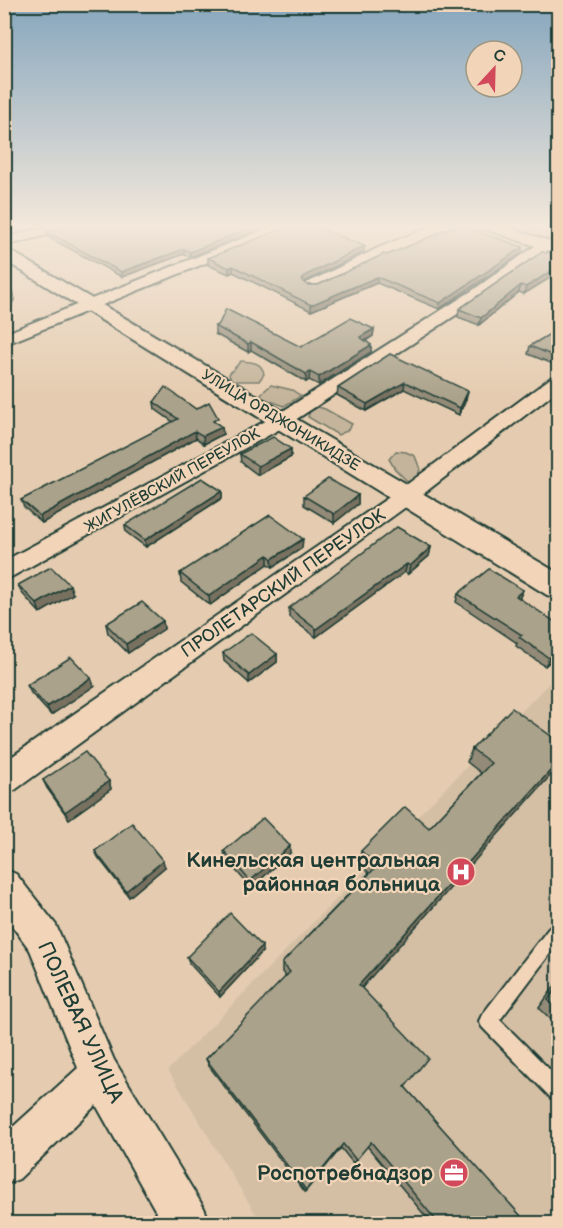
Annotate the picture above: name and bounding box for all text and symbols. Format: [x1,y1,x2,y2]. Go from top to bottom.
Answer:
north arrow [464,39,524,99]
text: С [490,46,508,67]
street label: УЛИЦА ОРДЖОНИКИДЗЕ [198,366,364,475]
street label: ЖИГУЛЁВСКИЙ ПЕРЕУЛОК [81,424,264,537]
street label: ПРОЛЕТАРСКИЙ ПЕРЕУЛОК [177,504,390,662]
place label: Кинельская центральная районная больница [186,848,441,897]
hospital icon: Кинельская центральная районная больница [445,856,477,888]
street label: ПОЛЕВАЯ УЛИЦА [32,938,129,1107]
office icon: Роспотребнадзор [438,1157,470,1189]
place label: Роспотребнадзор [257,1161,434,1186]

